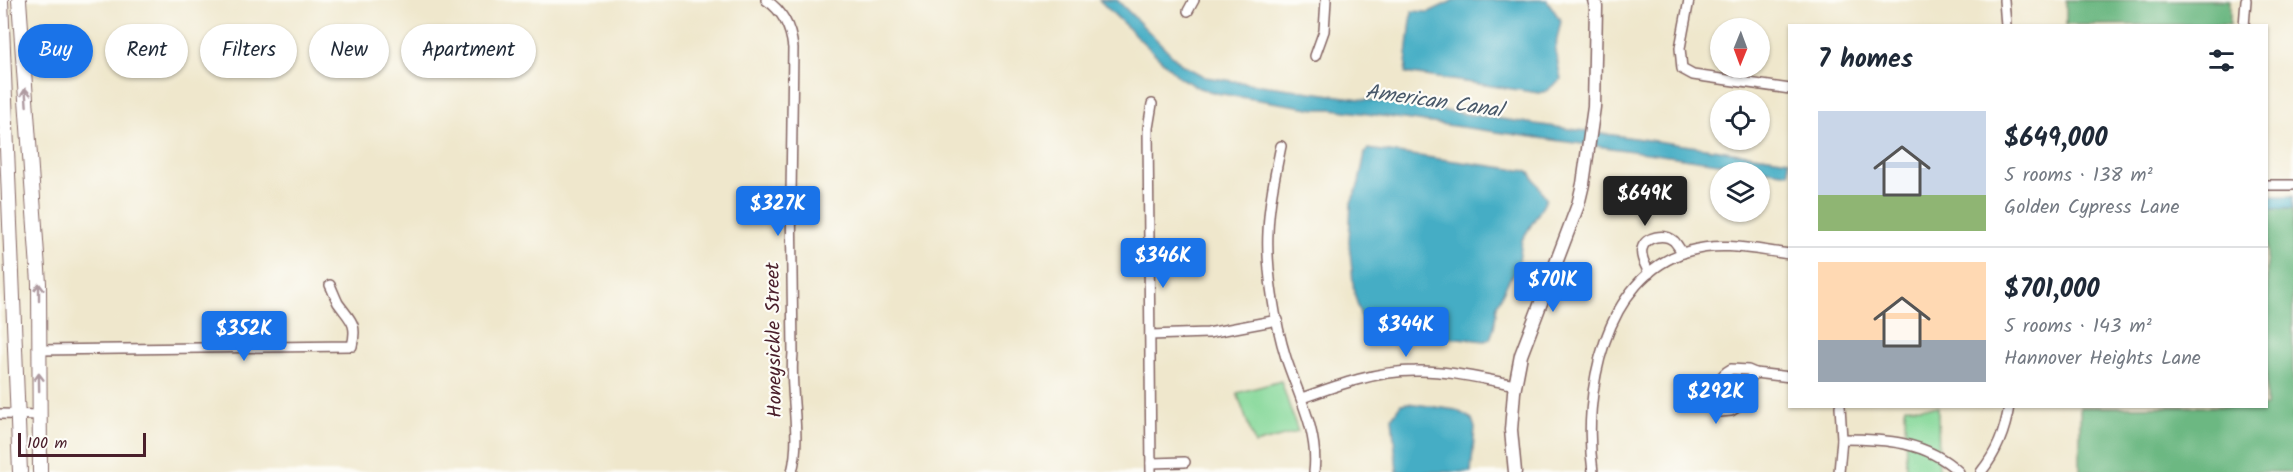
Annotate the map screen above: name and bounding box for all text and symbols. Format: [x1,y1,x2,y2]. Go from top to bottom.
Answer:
north arrow [1710,18,1770,78]
map controls [1710,18,1770,222]
chip: Buy [18,24,93,78]
chip: Rent [105,24,188,78]
chip: Filters [200,24,297,78]
chip: New [309,24,389,78]
chip: Apartment [401,24,536,78]
text: 7 homes [1818,39,1913,81]
icon: filters [2205,44,2238,77]
water label: American Canal [1363,76,1509,128]
one-way arrow [20,88,31,108]
button: locate [1710,90,1770,150]
text: $649,000 [2004,118,2108,160]
icon: home [1866,135,1938,207]
text: 5 rooms · 138 m² [2004,160,2153,192]
button: layers [1710,162,1770,222]
pin: $649K [1603,176,1687,227]
text: $649K [1617,179,1673,211]
pin: $327K [736,186,820,237]
text: $327K [750,189,806,221]
text: Golden Cypress Lane [2004,192,2179,224]
pin: $346K [1121,238,1205,289]
text: $346K [1135,241,1191,273]
street label: Honeysickle Street [758,262,792,418]
pin: $701K [1511,262,1595,313]
text: $701K [1528,265,1578,297]
text: $701,000 [2004,269,2100,311]
one-way arrow [33,282,45,302]
icon: home [1866,286,1938,358]
pin: $344K [1364,307,1448,358]
text: $344K [1378,310,1434,342]
pin: $352K [202,311,286,362]
text: 5 rooms · 143 m² [2004,311,2152,343]
text: $352K [216,314,272,346]
text: Hannover Heights Lane [2004,343,2201,375]
one-way arrow [34,373,45,393]
pin: $292K [1674,374,1758,425]
text: $292K [1687,377,1745,409]
scale bar [18,430,146,458]
text: 100 m [27,431,67,456]

